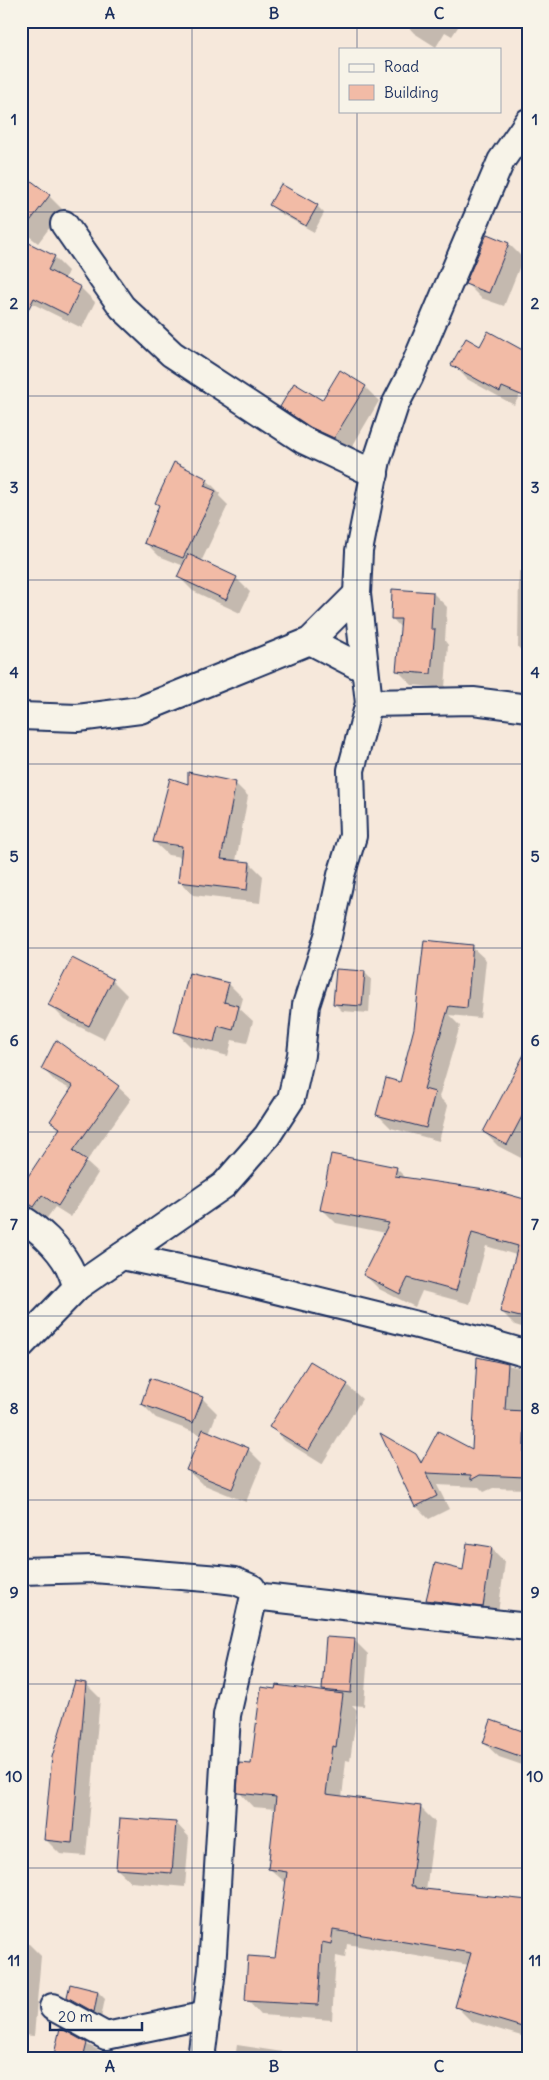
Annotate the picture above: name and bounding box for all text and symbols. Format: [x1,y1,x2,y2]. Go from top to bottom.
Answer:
text: A [105,3,115,23]
text: B [269,3,280,23]
text: C [434,3,445,23]
legend [339,48,502,112]
text: Road [384,57,419,76]
text: Building [384,83,439,102]
text: 1 [11,109,17,129]
text: 1 [532,109,538,129]
text: 2 [10,293,19,313]
text: 2 [531,293,540,313]
text: 3 [9,477,19,497]
text: 3 [530,477,540,497]
text: 4 [9,662,19,682]
text: 4 [530,662,540,682]
text: 5 [9,846,19,866]
text: 5 [530,846,540,866]
text: 6 [9,1030,19,1050]
text: 6 [530,1030,540,1050]
text: 7 [10,1214,18,1234]
text: 7 [531,1214,539,1234]
text: 8 [9,1398,19,1418]
text: 8 [530,1398,540,1418]
text: 9 [9,1582,19,1602]
text: 9 [530,1582,540,1602]
text: 10 [6,1766,22,1786]
text: 10 [527,1766,543,1786]
text: 11 [8,1950,20,1970]
text: 11 [529,1950,541,1970]
scale bar [50,2000,142,2032]
text: 20 m [58,2007,93,2026]
text: A [105,2056,115,2076]
text: B [269,2056,280,2076]
text: C [434,2056,445,2076]

